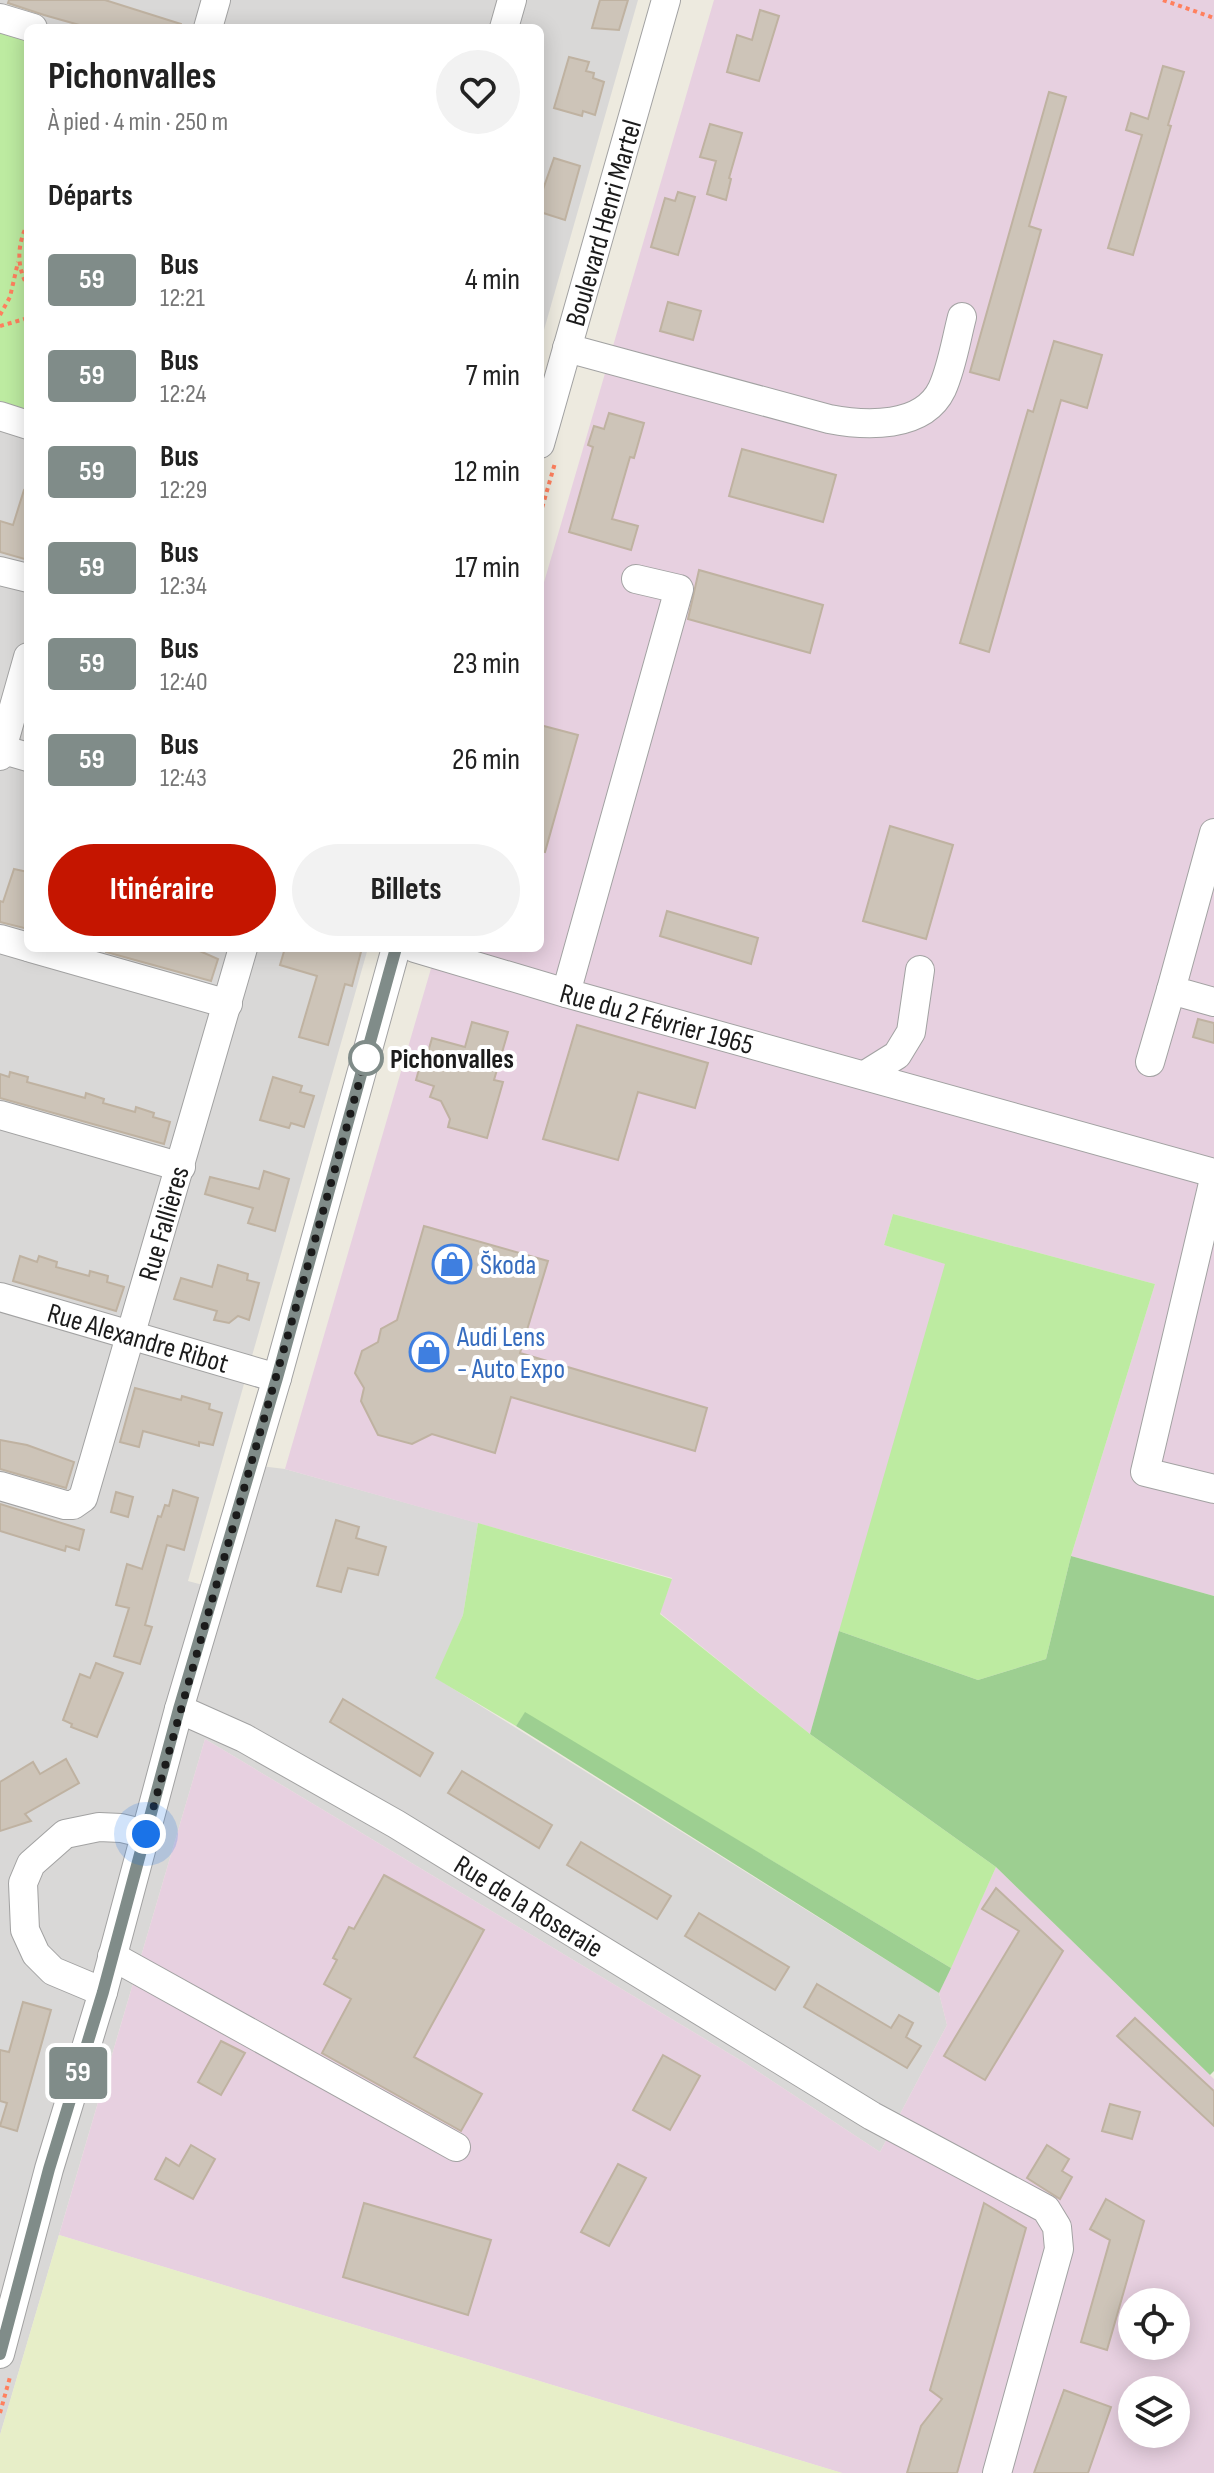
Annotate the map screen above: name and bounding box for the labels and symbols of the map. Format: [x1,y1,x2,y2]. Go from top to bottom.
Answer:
street label: Boulevard Henri Martel [559,116,649,330]
street label: Rue du 2 Février 1965 [556,977,757,1062]
marker: Pichonvalles [349,1041,383,1075]
place label: Pichonvalles [390,1043,514,1076]
street label: Rue Fallières [132,1163,197,1285]
shop icon: Škoda [431,1243,473,1285]
place label: Škoda [480,1249,536,1282]
street label: Rue Alexandre Ribot [43,1297,232,1381]
place label: Audi Lens - Auto Expo [456,1321,565,1386]
shop icon: Audi Lens - Auto Expo [408,1331,450,1373]
your location [126,1814,166,1854]
street label: Rue de la Roseraie [448,1849,609,1965]
line badge: 59 [42,2047,114,2099]

